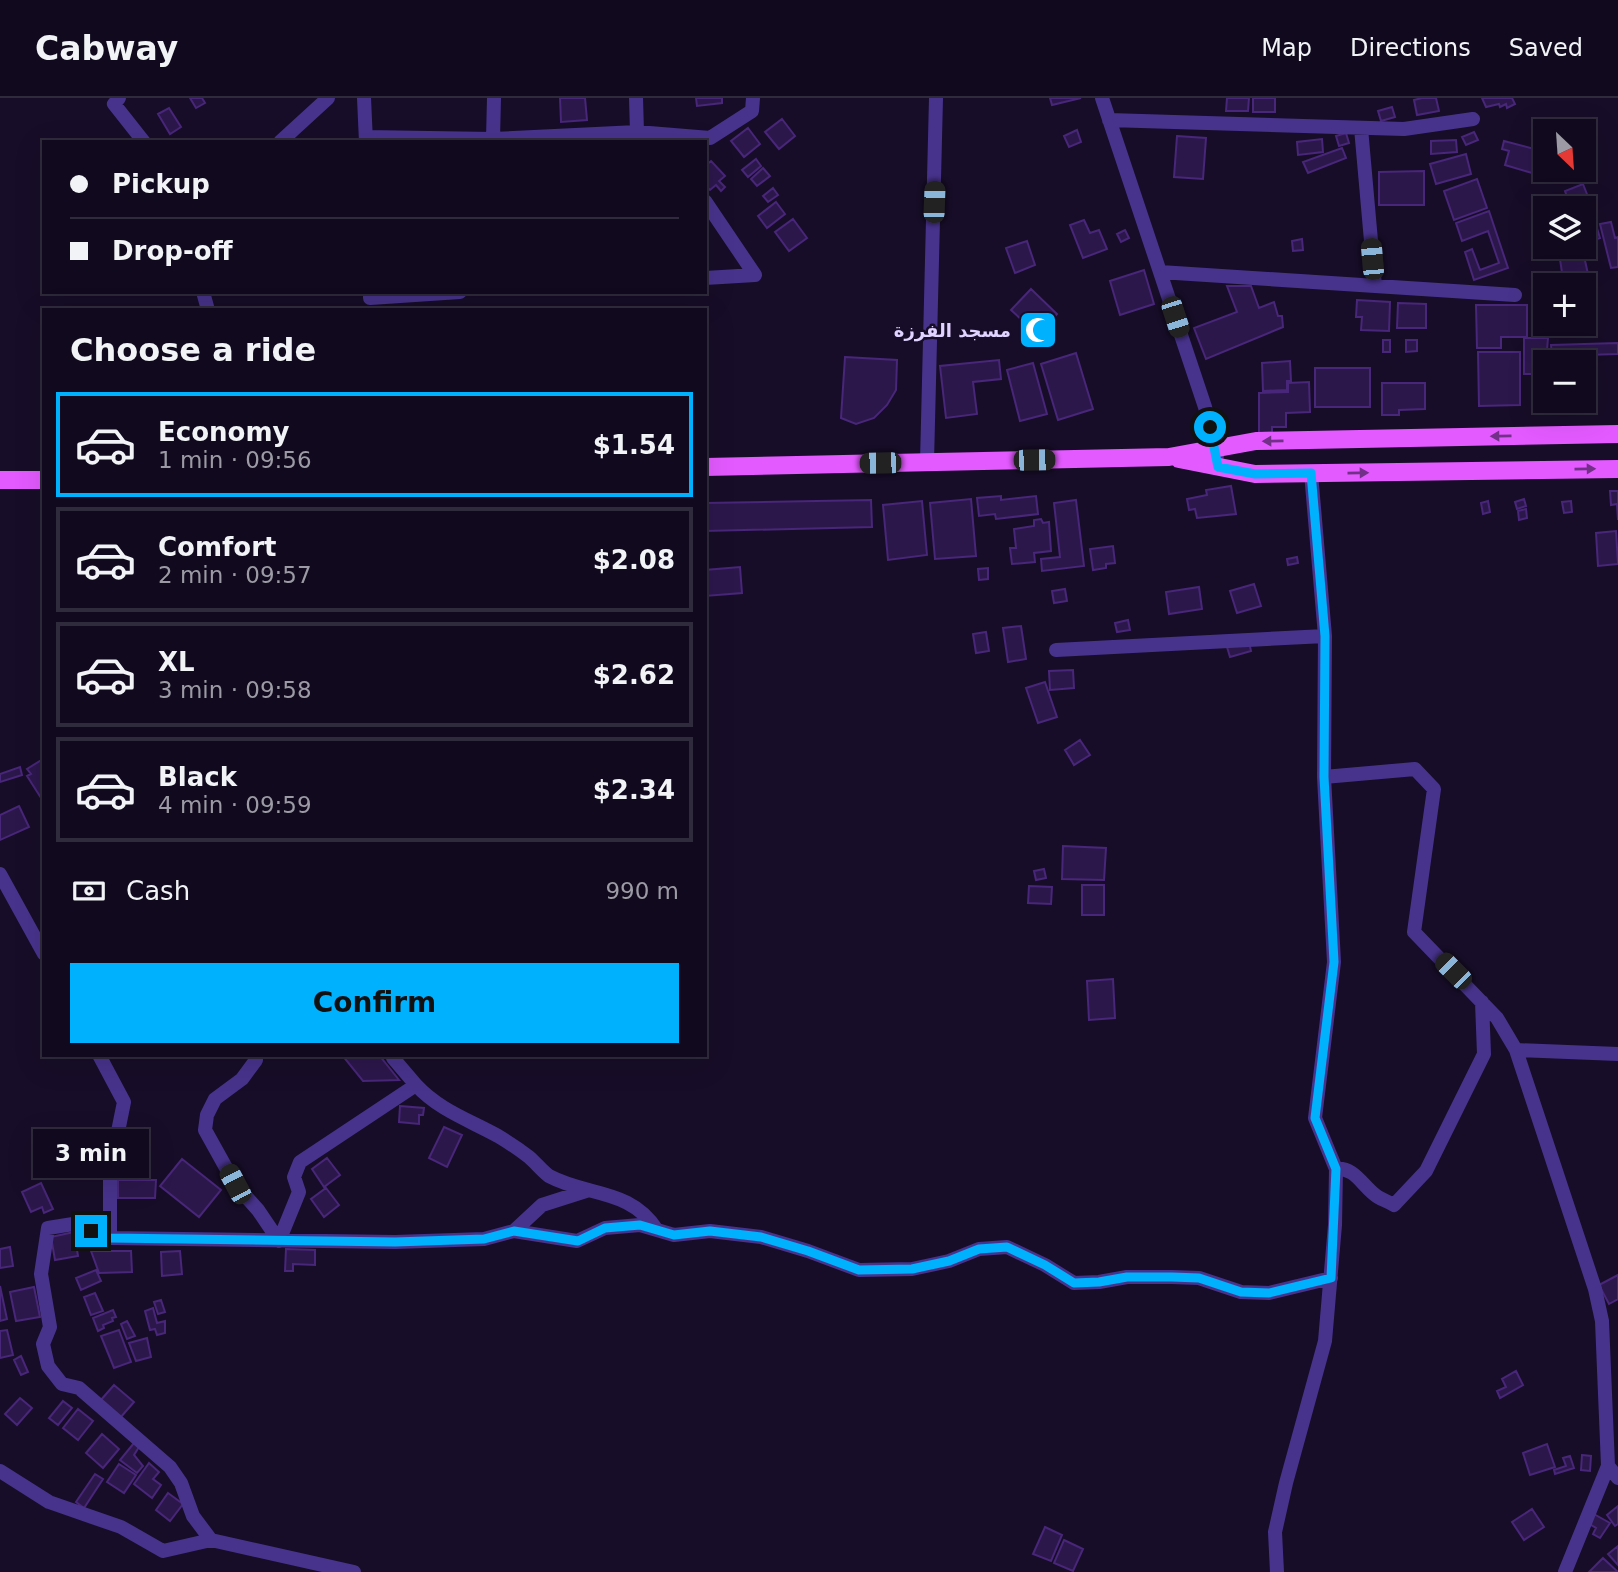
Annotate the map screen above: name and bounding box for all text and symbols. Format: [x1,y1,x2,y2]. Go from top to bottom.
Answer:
text: Cabway [35,29,178,68]
text: Map [1261,34,1312,62]
text: Directions [1350,34,1471,62]
text: Saved [1509,34,1583,62]
north arrow [1533,119,1596,182]
map controls [1533,119,1596,413]
text: Pickup [112,169,210,199]
car [923,181,946,223]
button: layers [1533,196,1596,259]
text: Drop-off [112,236,233,266]
car [1360,237,1385,281]
button: + [1533,273,1596,336]
car [1159,294,1192,340]
mosque icon: مسجد الفرزة [1017,309,1059,351]
place label: مسجد الفرزة [894,320,1011,342]
text: Choose a ride [70,331,316,369]
button: − [1533,350,1596,413]
route start [1194,411,1226,443]
icon: car [74,413,137,476]
text: Economy [158,417,289,447]
text: $1.54 [593,430,675,460]
one-way arrow [1490,430,1512,442]
one-way arrow [1262,435,1284,446]
text: 1 min · 09:56 [158,447,312,473]
car [1013,449,1056,471]
car [859,452,902,474]
one-way arrow [1574,463,1596,475]
one-way arrow [1347,467,1369,478]
icon: car [74,528,137,591]
text: Comfort [158,532,276,562]
text: $2.08 [593,545,675,575]
text: 2 min · 09:57 [158,562,312,588]
icon: car [74,643,137,706]
text: XL [158,647,195,677]
text: $2.62 [593,660,675,690]
text: 3 min · 09:58 [158,677,312,703]
icon: car [74,758,137,821]
text: Black [158,762,237,792]
text: $2.34 [593,775,675,805]
text: 4 min · 09:59 [158,792,312,818]
icon: cash [70,872,108,910]
text: Cash [126,876,190,906]
text: 990 m [605,878,679,904]
car [1431,949,1476,993]
button: Confirm [70,963,679,1043]
callout: 3 min [33,1130,149,1178]
text: 3 min [55,1140,127,1166]
car [216,1161,255,1207]
route end [75,1215,107,1247]

